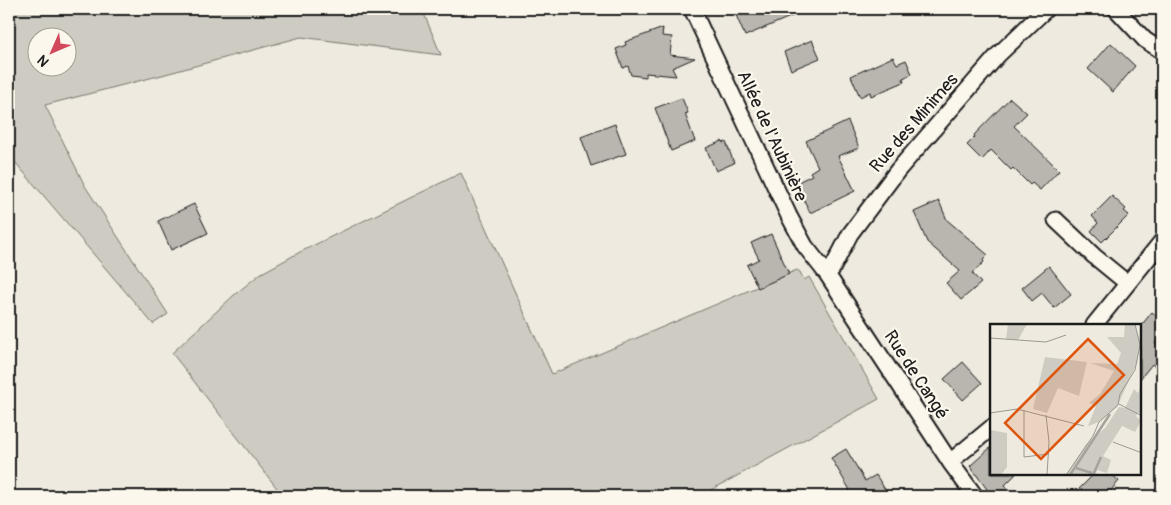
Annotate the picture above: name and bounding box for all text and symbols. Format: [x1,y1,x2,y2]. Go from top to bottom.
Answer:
north arrow [28,28,78,78]
text: N [34,51,53,70]
street label: Allée de l'Aubinière [732,67,812,205]
street label: Rue des Minimes [865,69,963,177]
inset map [990,324,1141,475]
street label: Rue de Cangé [879,326,953,424]

